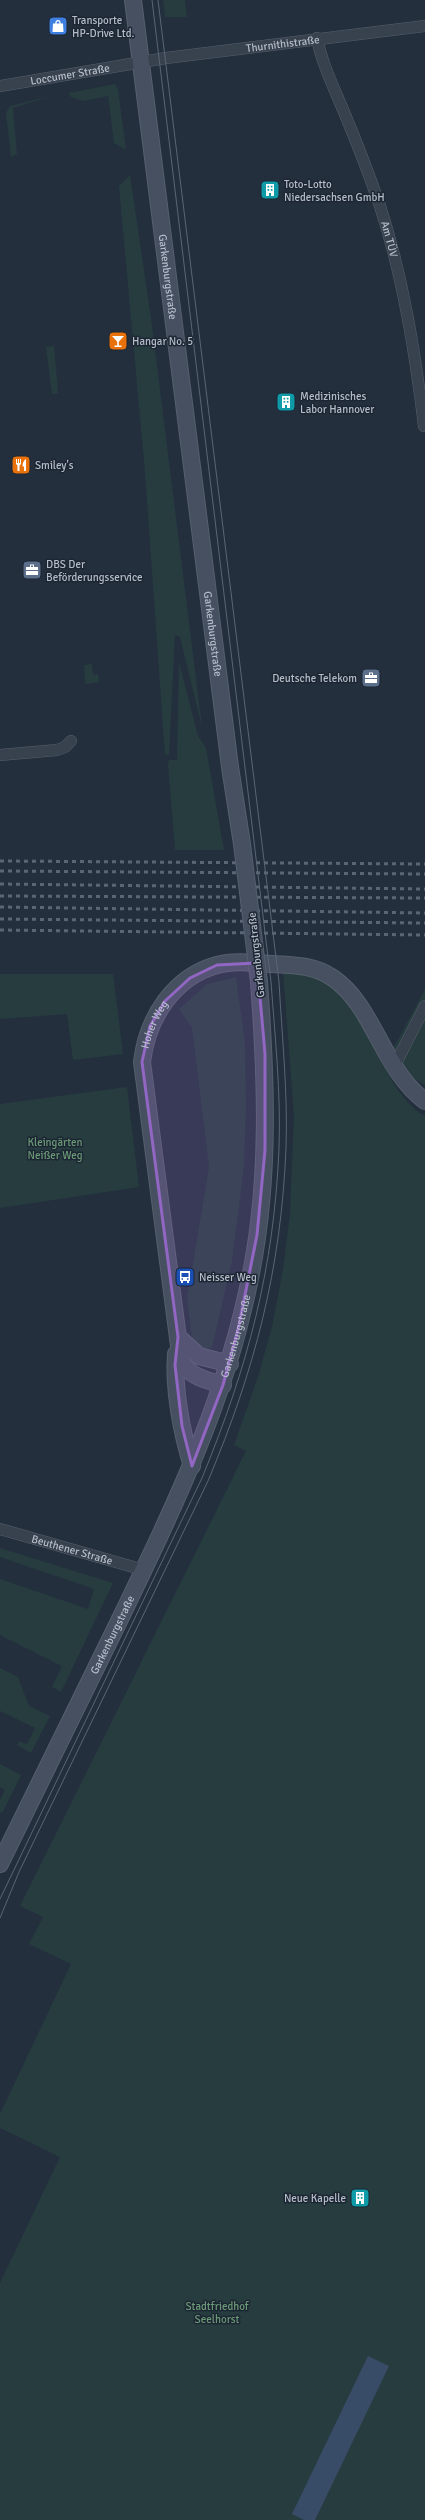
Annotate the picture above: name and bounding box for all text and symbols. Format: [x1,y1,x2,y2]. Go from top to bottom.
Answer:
place label: Transporte HP-Drive Ltd. [72,14,134,40]
shop icon: Transporte HP-Drive Ltd. [47,15,69,37]
street label: Thurnithistraße [245,33,320,55]
street label: Loccumer Straße [29,62,111,88]
place label: Toto-Lotto Niedersachsen GmbH [284,178,385,204]
building icon: Toto-Lotto Niedersachsen GmbH [259,179,281,201]
street label: Am TÜV [378,219,401,259]
street label: Garkenburgstraße [156,233,179,320]
bar icon: Hangar No. 5 [107,330,129,352]
place label: Hangar No. 5 [132,335,193,348]
place label: Medizinisches Labor Hannover [300,390,374,416]
building icon: Medizinisches Labor Hannover [275,391,297,413]
restaurant icon: Smiley's [10,454,32,476]
place label: Smiley's [35,459,74,472]
place label: DBS Der Beförderungsservice [46,558,143,584]
office icon: DBS Der Beförderungsservice [21,559,43,581]
street label: Garkenburgstraße [201,591,225,677]
office icon: Deutsche Telekom [360,667,382,689]
place label: Deutsche Telekom [272,672,357,685]
street label: Garkenburgstraße [246,912,267,998]
street label: Hoher Weg [138,998,171,1050]
park label: Kleingärten Neißer Weg [27,1136,83,1162]
bus stop icon: Neisser Weg [174,1266,196,1288]
place label: Neisser Weg [199,1271,257,1284]
street label: Garkenburgstraße [218,1293,253,1379]
street label: Beuthener Straße [30,1532,114,1568]
street label: Garkenburgstraße [88,1594,137,1676]
building icon: Neue Kapelle [349,2187,371,2209]
place label: Neue Kapelle [284,2192,346,2205]
park label: Stadtfriedhof Seelhorst [185,2300,250,2326]

